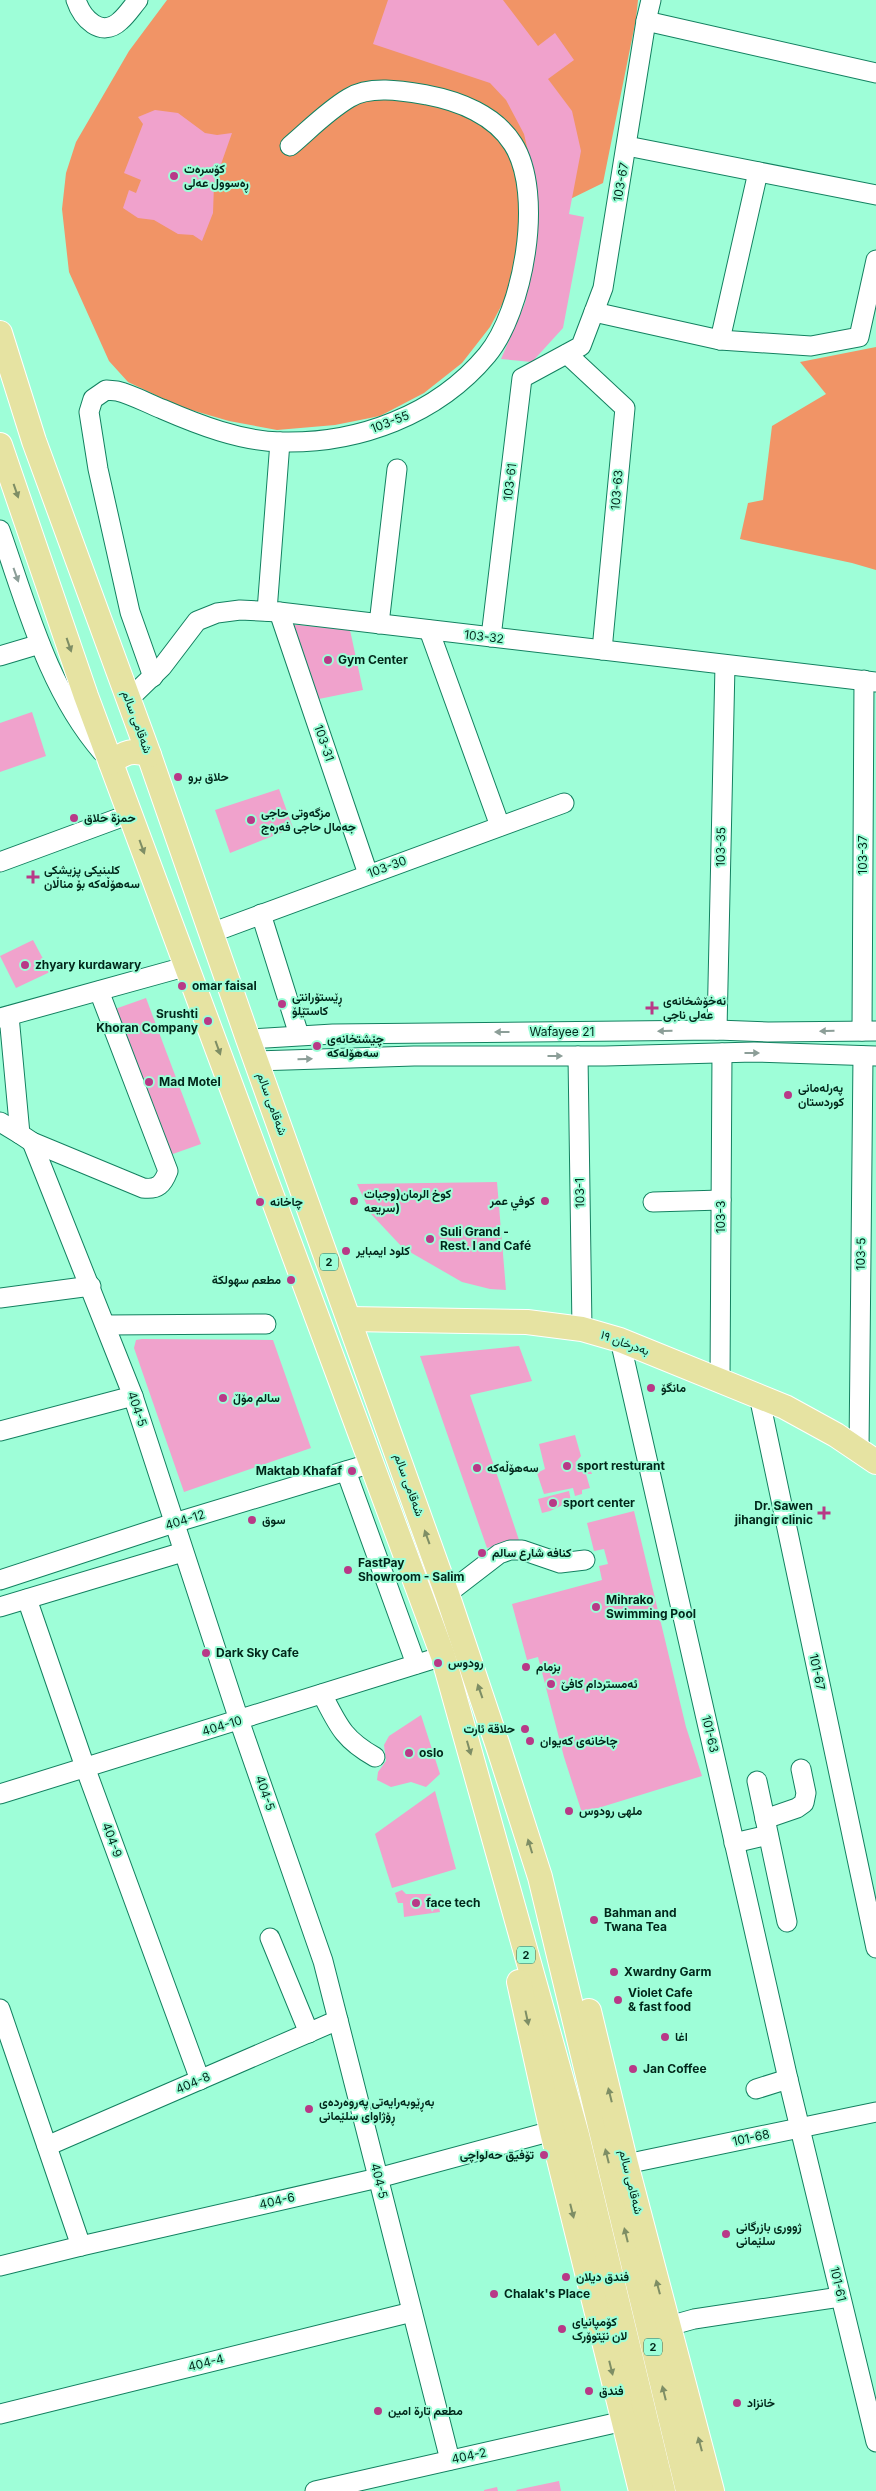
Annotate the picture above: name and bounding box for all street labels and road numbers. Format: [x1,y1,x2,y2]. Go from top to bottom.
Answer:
street label: 103-67 [610,161,631,203]
street label: 103-55 [368,407,411,436]
street label: 103-61 [500,462,519,502]
street label: 103-63 [607,469,626,511]
street label: 103-32 [463,627,505,646]
street label: شەقامی سالم [118,688,156,756]
street label: 103-31 [311,723,338,763]
street label: 103-35 [713,827,728,867]
street label: 103-37 [855,835,870,875]
street label: 103-30 [365,853,408,880]
street label: Wafayee 21 [530,1024,594,1039]
street label: شەقامی سالم [253,1070,291,1138]
street label: 103-1 [572,1178,587,1208]
street label: 103-3 [713,1201,728,1233]
street label: 103-5 [853,1238,868,1270]
road number: 2 [320,1254,338,1270]
street label: بەدرخان ١٩ [598,1327,652,1359]
street label: 404-5 [125,1389,150,1428]
street label: شەقامی سالم [390,1451,428,1519]
street label: 404-12 [163,1506,207,1533]
street label: 101-67 [806,1652,829,1692]
street label: 404-10 [200,1712,244,1739]
street label: 101-63 [699,1714,722,1754]
street label: 404-5 [253,1773,278,1812]
street label: 404-9 [99,1820,126,1859]
road number: 2 [517,1946,535,1964]
street label: 404-8 [173,2069,212,2096]
street label: 101-68 [731,2126,771,2149]
street label: شەقامی سالم [615,2148,647,2216]
street label: 404-5 [368,2162,391,2200]
street label: 404-6 [258,2189,296,2212]
street label: 101-61 [827,2265,850,2303]
road number: 2 [644,2338,662,2356]
street label: 404-4 [186,2351,226,2374]
street label: 404-2 [450,2444,488,2467]

